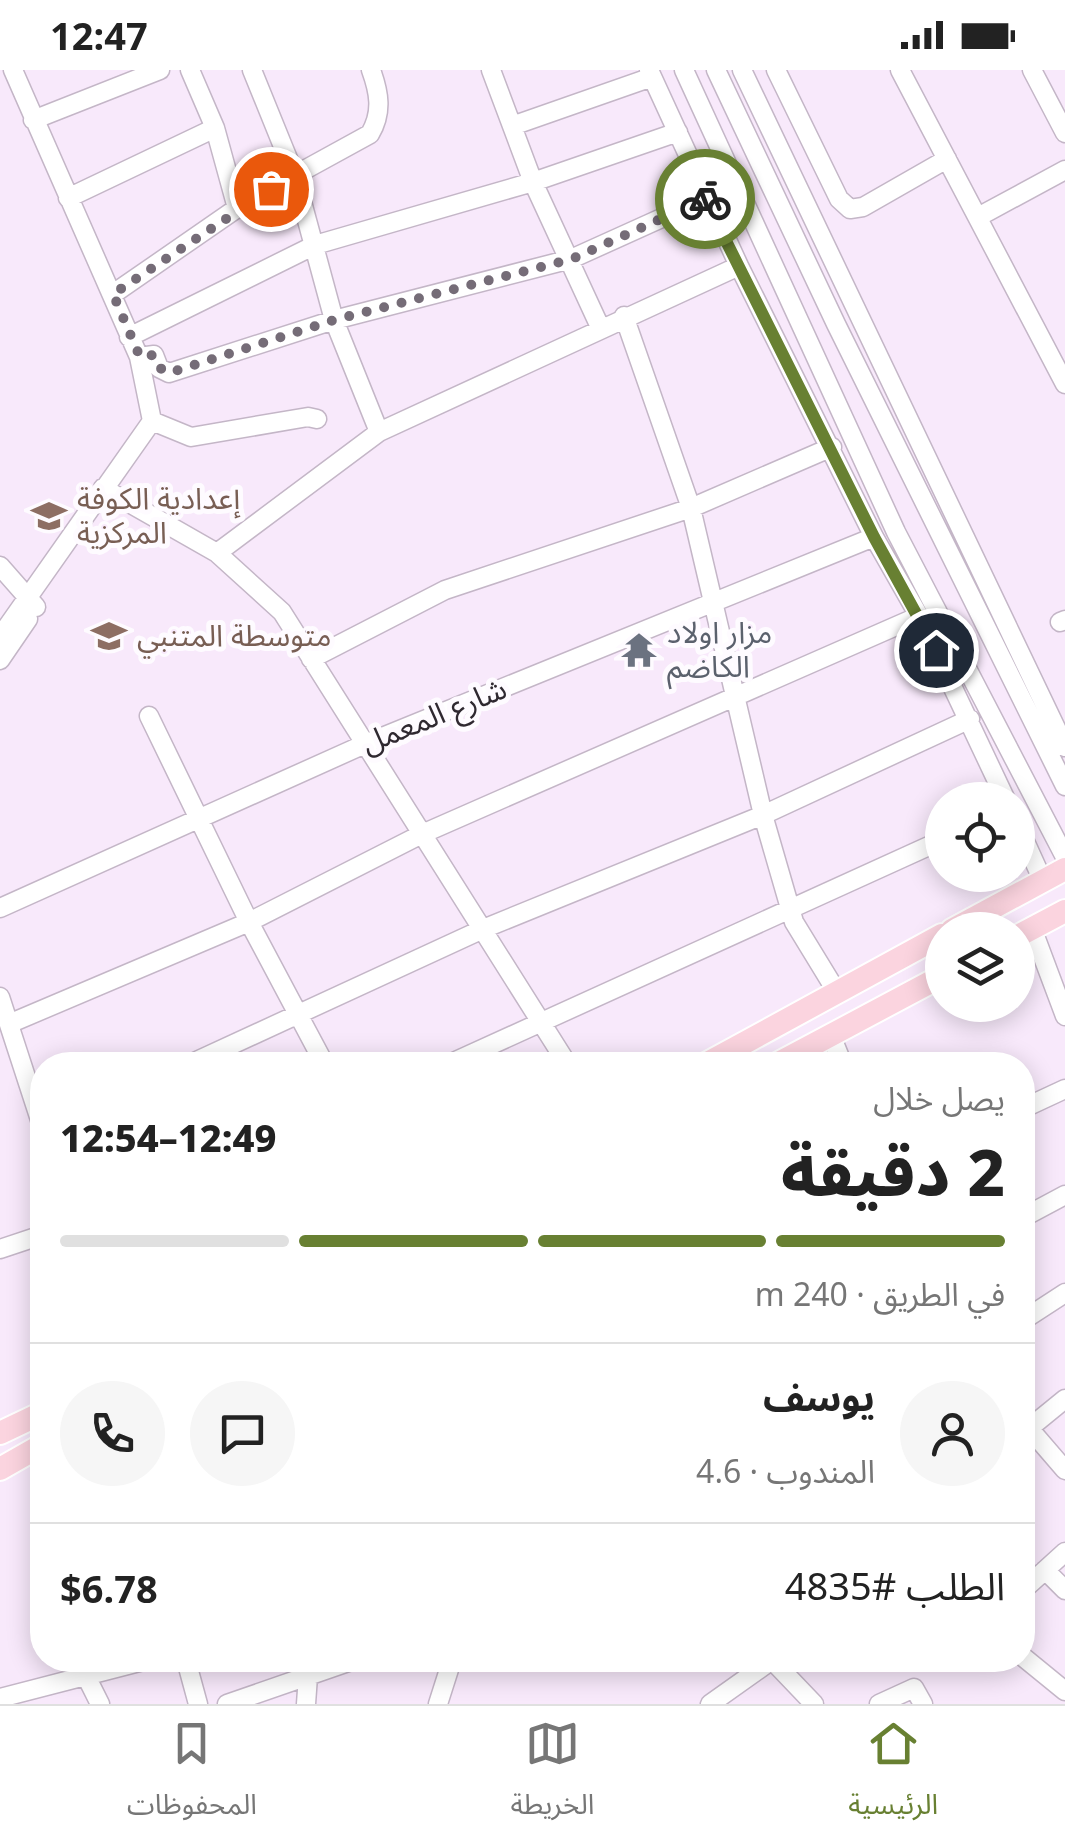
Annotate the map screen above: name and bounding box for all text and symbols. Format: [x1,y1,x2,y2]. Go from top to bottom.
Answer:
text: 12:47 [50,9,148,61]
pin [229,147,314,232]
courier [655,149,755,249]
icon: bag [244,162,299,217]
icon: bike [678,172,733,227]
place label: إعدادية الكوفة المركزية [77,477,241,552]
school or university icon: إعدادية الكوفة المركزية [30,497,68,535]
pin [894,608,979,693]
place label: مزار اولاد الكاضم [667,611,772,690]
place label: متوسطة المتنبي [137,614,331,659]
school or university icon: متوسطة المتنبي [90,617,128,655]
icon: home [909,623,964,678]
temple icon: مزار اولاد الكاضم [620,631,658,669]
street label: شارع المعمل [355,667,513,765]
map controls [925,782,1035,1022]
button: locate [925,782,1035,892]
button: layers [925,912,1035,1022]
text: يصل خلال [873,1076,1005,1119]
text: 12:49–12:54 [60,1111,276,1163]
text: 2 دقيقة [781,1127,1005,1215]
text: في الطريق · 240 m [755,1272,1005,1315]
text: يوسف [763,1370,875,1422]
button: phone [60,1381,165,1486]
button: chat [190,1381,295,1486]
button: person [900,1381,1005,1486]
text: المندوب · 4.6 [696,1449,875,1492]
text: الطلب #4835 [785,1559,1005,1611]
text: $6.78 [60,1562,158,1614]
tab: المحفوظات [127,1716,257,1835]
tab: الخريطة [511,1716,594,1835]
tab: الرئيسية [848,1716,938,1835]

